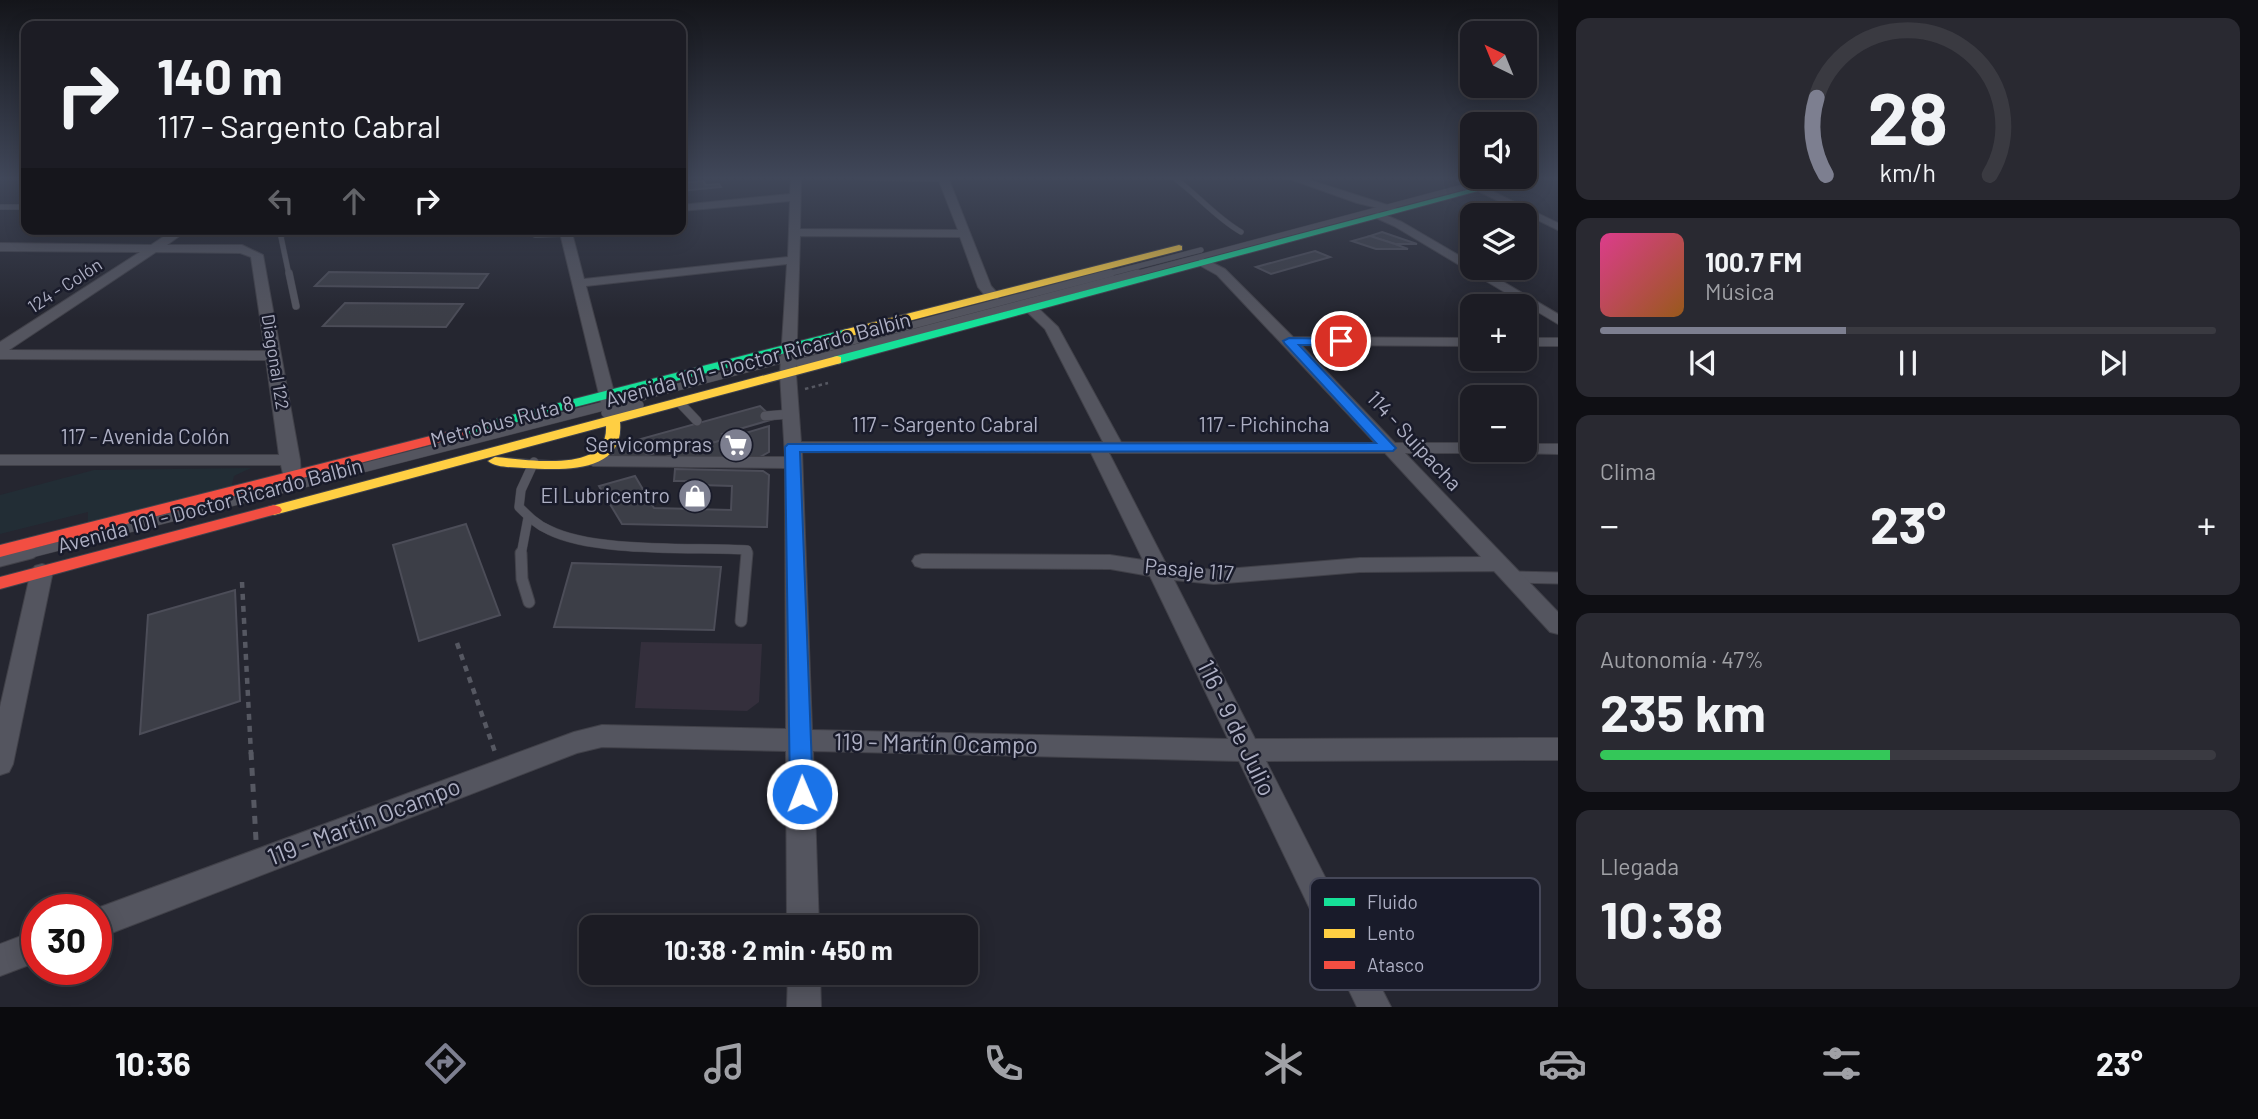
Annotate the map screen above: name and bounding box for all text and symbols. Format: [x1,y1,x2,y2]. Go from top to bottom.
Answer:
north arrow [1460,21,1536,98]
map controls [1460,21,1537,462]
text: 140 m [157,46,283,105]
icon: right [42,49,133,140]
text: 28 [1868,72,1948,160]
text: 117 - Sargento Cabral [157,106,441,144]
button: sound [1460,112,1537,189]
text: km/h [1880,157,1936,187]
icon: left [262,182,300,220]
icon: ahead [335,182,373,220]
icon: right [408,182,446,220]
button: layers [1460,203,1537,280]
text: 100.7 FM [1705,246,1802,277]
street label: 124 - Colón [23,253,106,317]
text: Música [1705,277,1774,305]
button: + [1460,294,1537,371]
street label: Avenida 101 - Doctor Ricardo Balbín [602,306,913,411]
pin [1311,311,1371,371]
street label: Diagonal 122 [258,312,294,411]
icon: arrive [1322,322,1360,360]
icon: previous [1684,344,1722,382]
icon: pause [1889,344,1927,382]
icon: next [2094,344,2132,382]
street label: 114 - Suipacha [1363,385,1468,495]
button: − [1460,385,1537,462]
street label: Metrobus Ruta 8 [427,389,576,452]
street label: 117 - Sargento Cabral [852,411,1038,436]
street label: 117 - Pichincha [1199,411,1329,436]
street label: 117 - Avenida Colón [61,423,230,448]
supermarket icon: Servicompras [717,426,755,464]
place label: Servicompras [585,431,712,456]
street label: Avenida 101 - Doctor Ricardo Balbín [54,452,365,557]
text: Clima [1600,457,1656,485]
shop icon: El Lubricentro [676,477,714,515]
place label: El Lubricentro [541,482,670,507]
text: 23° [1870,492,1946,554]
text: − [1600,501,1619,547]
text: + [2197,501,2216,547]
street label: Pasaje 117 [1144,552,1235,585]
text: Autonomía · 47% [1600,645,1764,673]
street label: 116 - 9 de Julio [1192,655,1283,800]
text: 235 km [1600,680,1766,742]
street label: 119 - Martín Ocampo [834,726,1038,759]
position arrow [765,757,839,831]
street label: 119 - Martín Ocampo [263,770,464,871]
text: Llegada [1600,852,1679,880]
legend [1310,878,1540,990]
text: 10:38 [1600,887,1723,949]
text: Fluido [1367,890,1418,913]
speed limit sign: 30 [21,894,112,985]
text: Lento [1367,921,1415,944]
text: 10:38 · 2 min · 450 m [664,934,893,965]
text: Atasco [1367,953,1424,976]
icon: directions [421,1039,470,1088]
icon: music [700,1039,749,1088]
icon: phone [979,1039,1028,1088]
icon: climate [1259,1039,1308,1088]
icon: car [1538,1039,1587,1088]
icon: filters [1817,1039,1866,1088]
text: 10:36 [115,1044,191,1082]
text: 23° [2096,1044,2143,1082]

